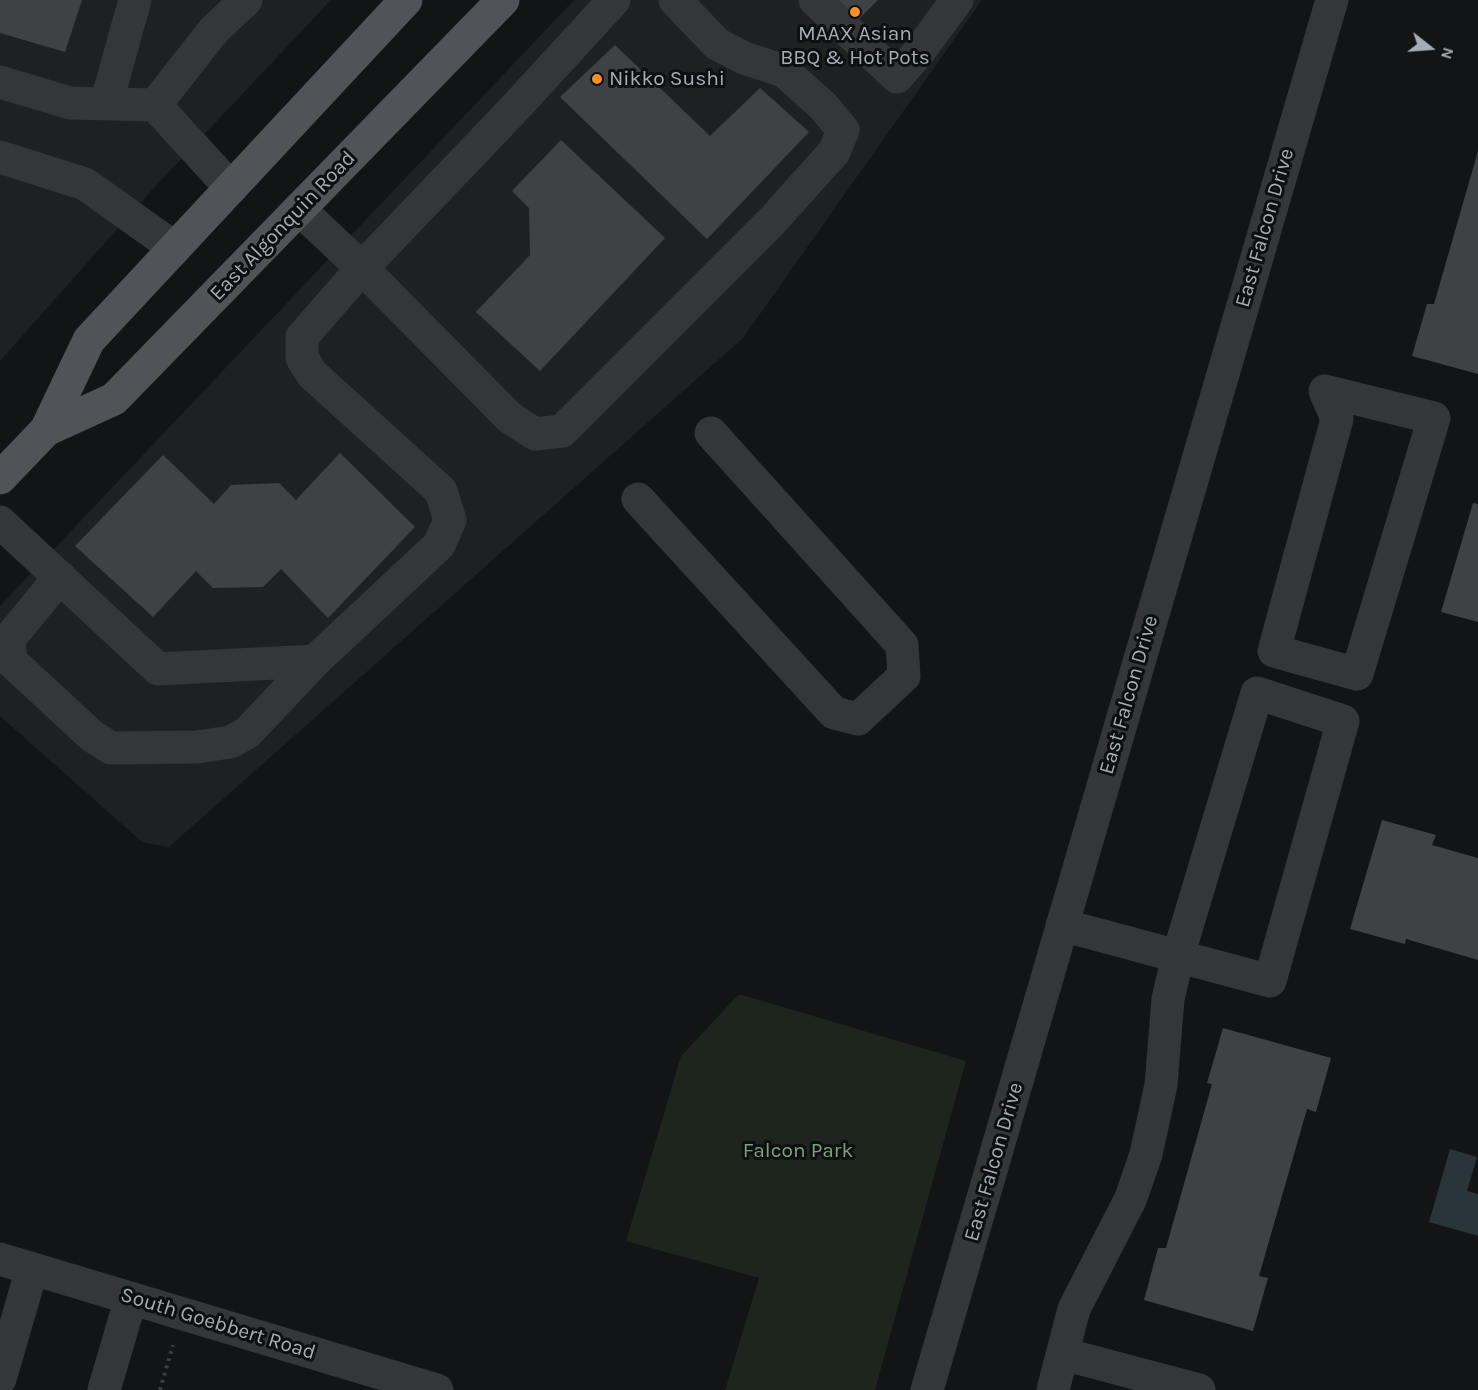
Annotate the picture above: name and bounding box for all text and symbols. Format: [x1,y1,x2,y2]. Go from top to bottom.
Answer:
marker: MAAX Asian BBQ & Hot Pots [848,5,862,19]
north arrow [1400,18,1460,78]
place label: MAAX Asian BBQ & Hot Pots [780,21,930,71]
text: N [1437,45,1458,62]
place label: Nikko Sushi [609,66,725,92]
marker: Nikko Sushi [590,72,604,86]
street label: East Algonquin Road [205,146,361,306]
street label: East Falcon Drive [1230,146,1300,310]
street label: East Falcon Drive [1094,613,1164,777]
street label: East Falcon Drive [959,1080,1029,1244]
park label: Falcon Park [743,1138,853,1164]
street label: South Goebbert Road [117,1282,319,1366]

